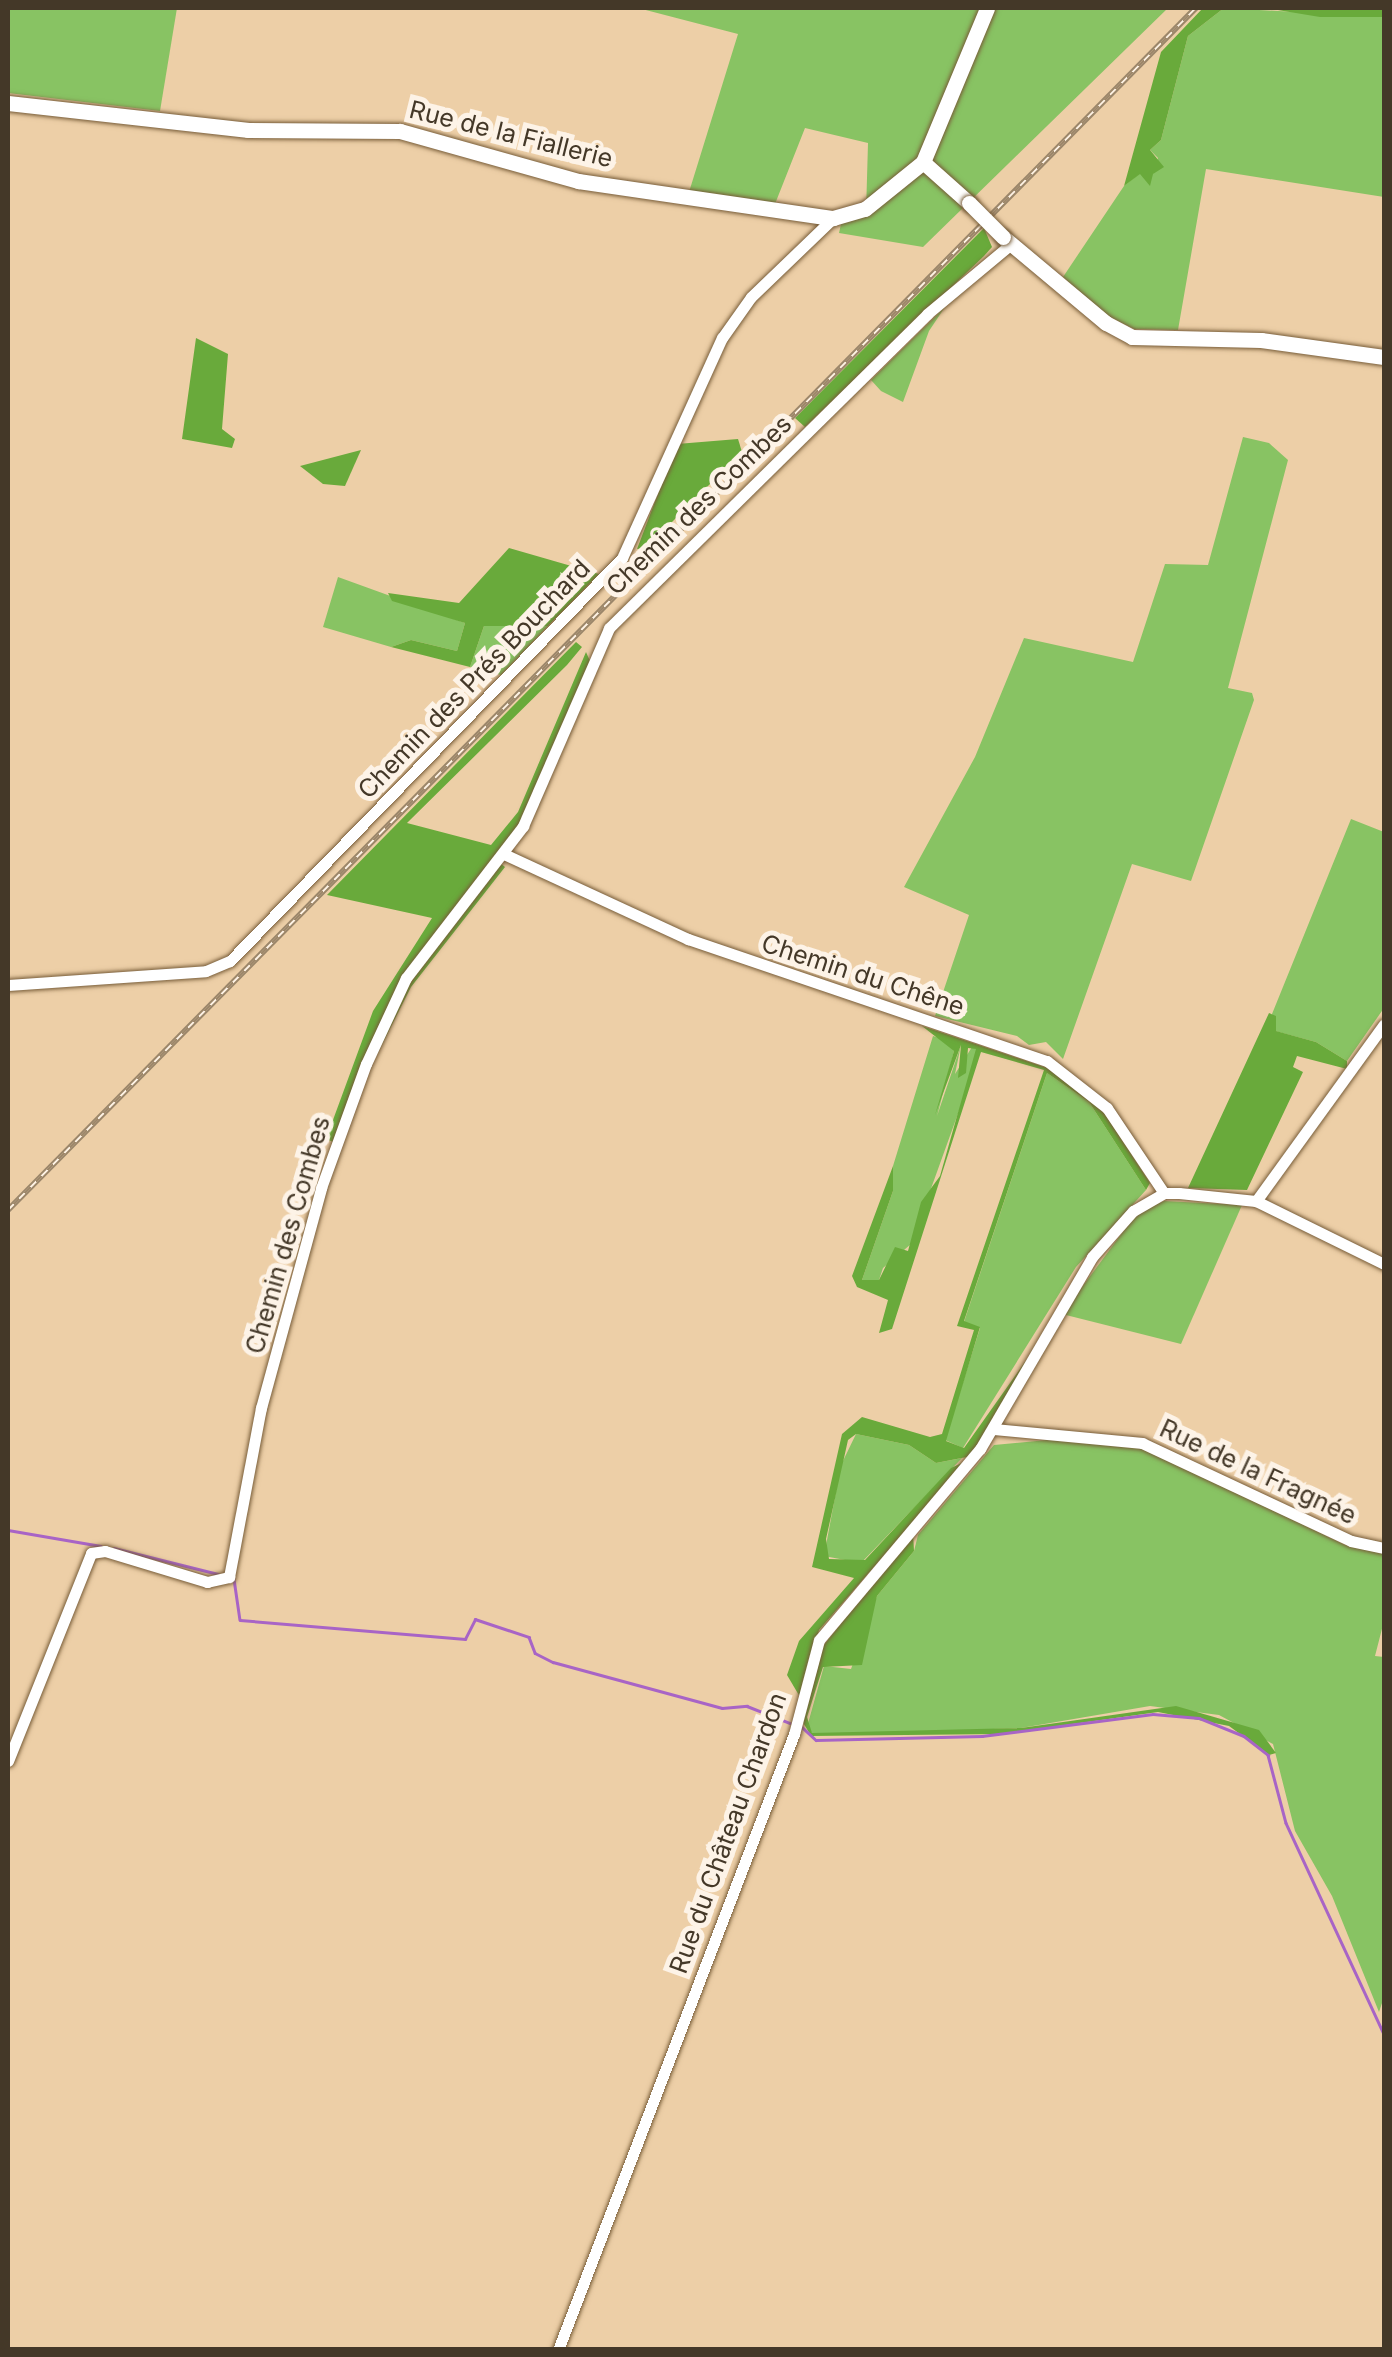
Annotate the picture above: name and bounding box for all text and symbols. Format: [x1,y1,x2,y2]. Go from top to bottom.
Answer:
street label: Rue de la Fiallerie [406,94,616,174]
street label: Chemin des Combes [600,409,798,601]
street label: Chemin des Prés Bouchard [352,553,596,805]
street label: Chemin du Chêne [758,928,968,1022]
street label: Chemin des Combes [240,1113,336,1357]
street label: Rue de la Fragnée [1155,1413,1361,1531]
street label: Rue du Château Chardon [663,1689,793,1977]

